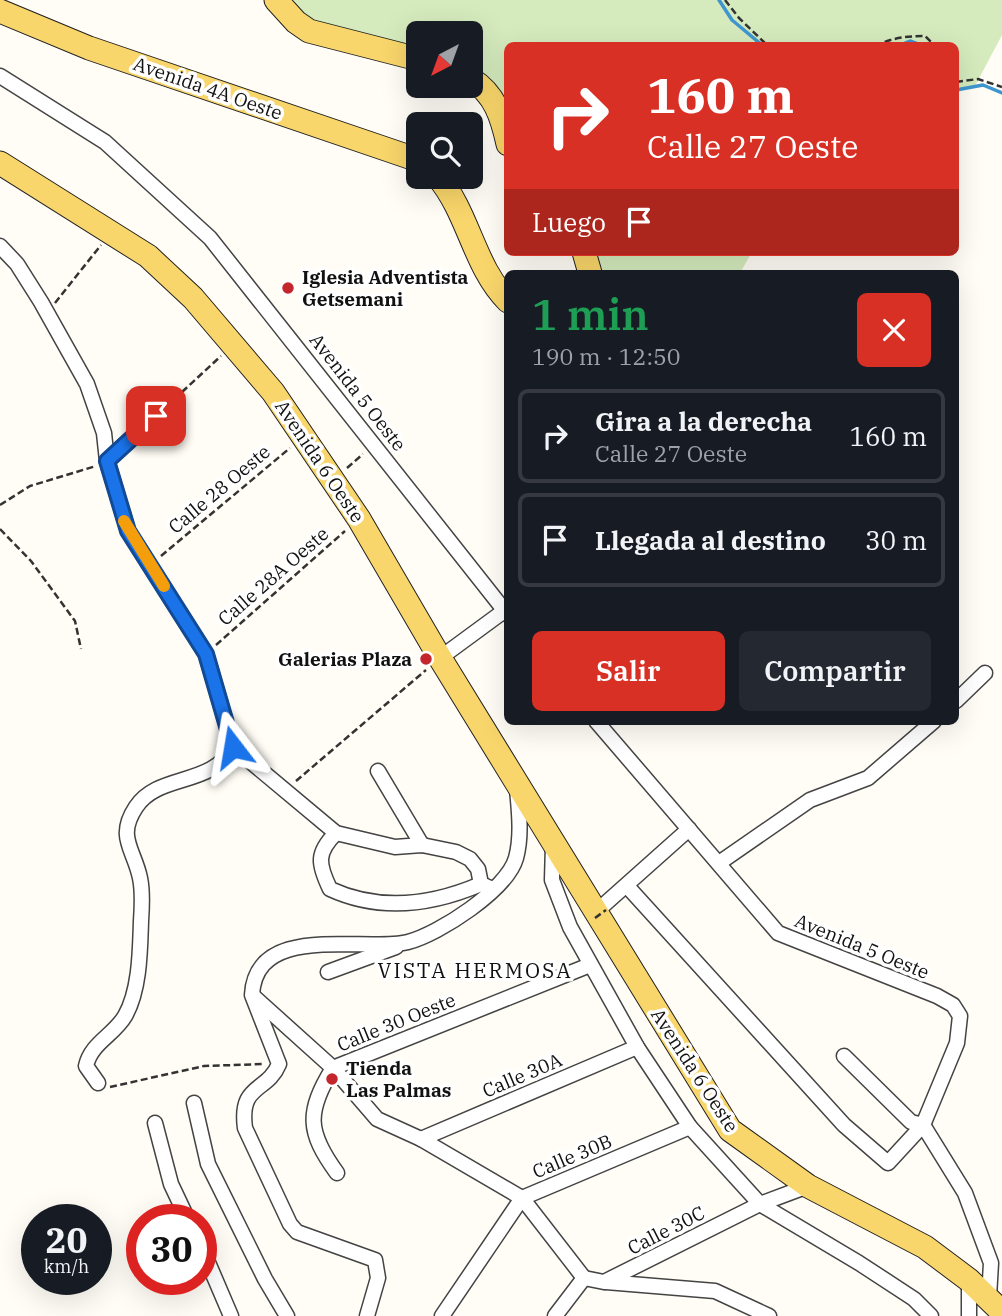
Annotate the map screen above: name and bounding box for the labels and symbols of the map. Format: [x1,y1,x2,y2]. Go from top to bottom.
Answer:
north arrow [406,21,483,98]
street label: Avenida 4A Oeste [130,51,286,125]
place label: Iglesia Adventista Getsemani [302,265,469,311]
marker: Iglesia Adventista Getsemani [280,280,296,296]
street label: Avenida 5 Oeste [305,328,411,456]
pin [126,386,186,446]
street label: Avenida 6 Oeste [270,395,370,527]
street label: Calle 28 Oeste [163,439,275,539]
street label: Calle 28A Oeste [213,521,333,631]
place label: Galerias Plaza [278,647,412,671]
marker: Galerias Plaza [418,651,434,667]
position arrow [196,710,270,784]
street label: Avenida 5 Oeste [791,908,933,984]
district label: VISTA HERMOSA [377,956,573,984]
street label: Calle 30 Oeste [333,987,459,1057]
street label: Avenida 6 Oeste [646,1004,744,1136]
street label: Calle 30A [478,1047,566,1103]
place label: Tienda Las Palmas [346,1056,452,1102]
marker: Tienda Las Palmas [324,1071,340,1087]
street label: Calle 30B [529,1129,615,1183]
street label: Calle 30C [623,1200,709,1260]
speed limit sign: 30 [126,1204,217,1295]

